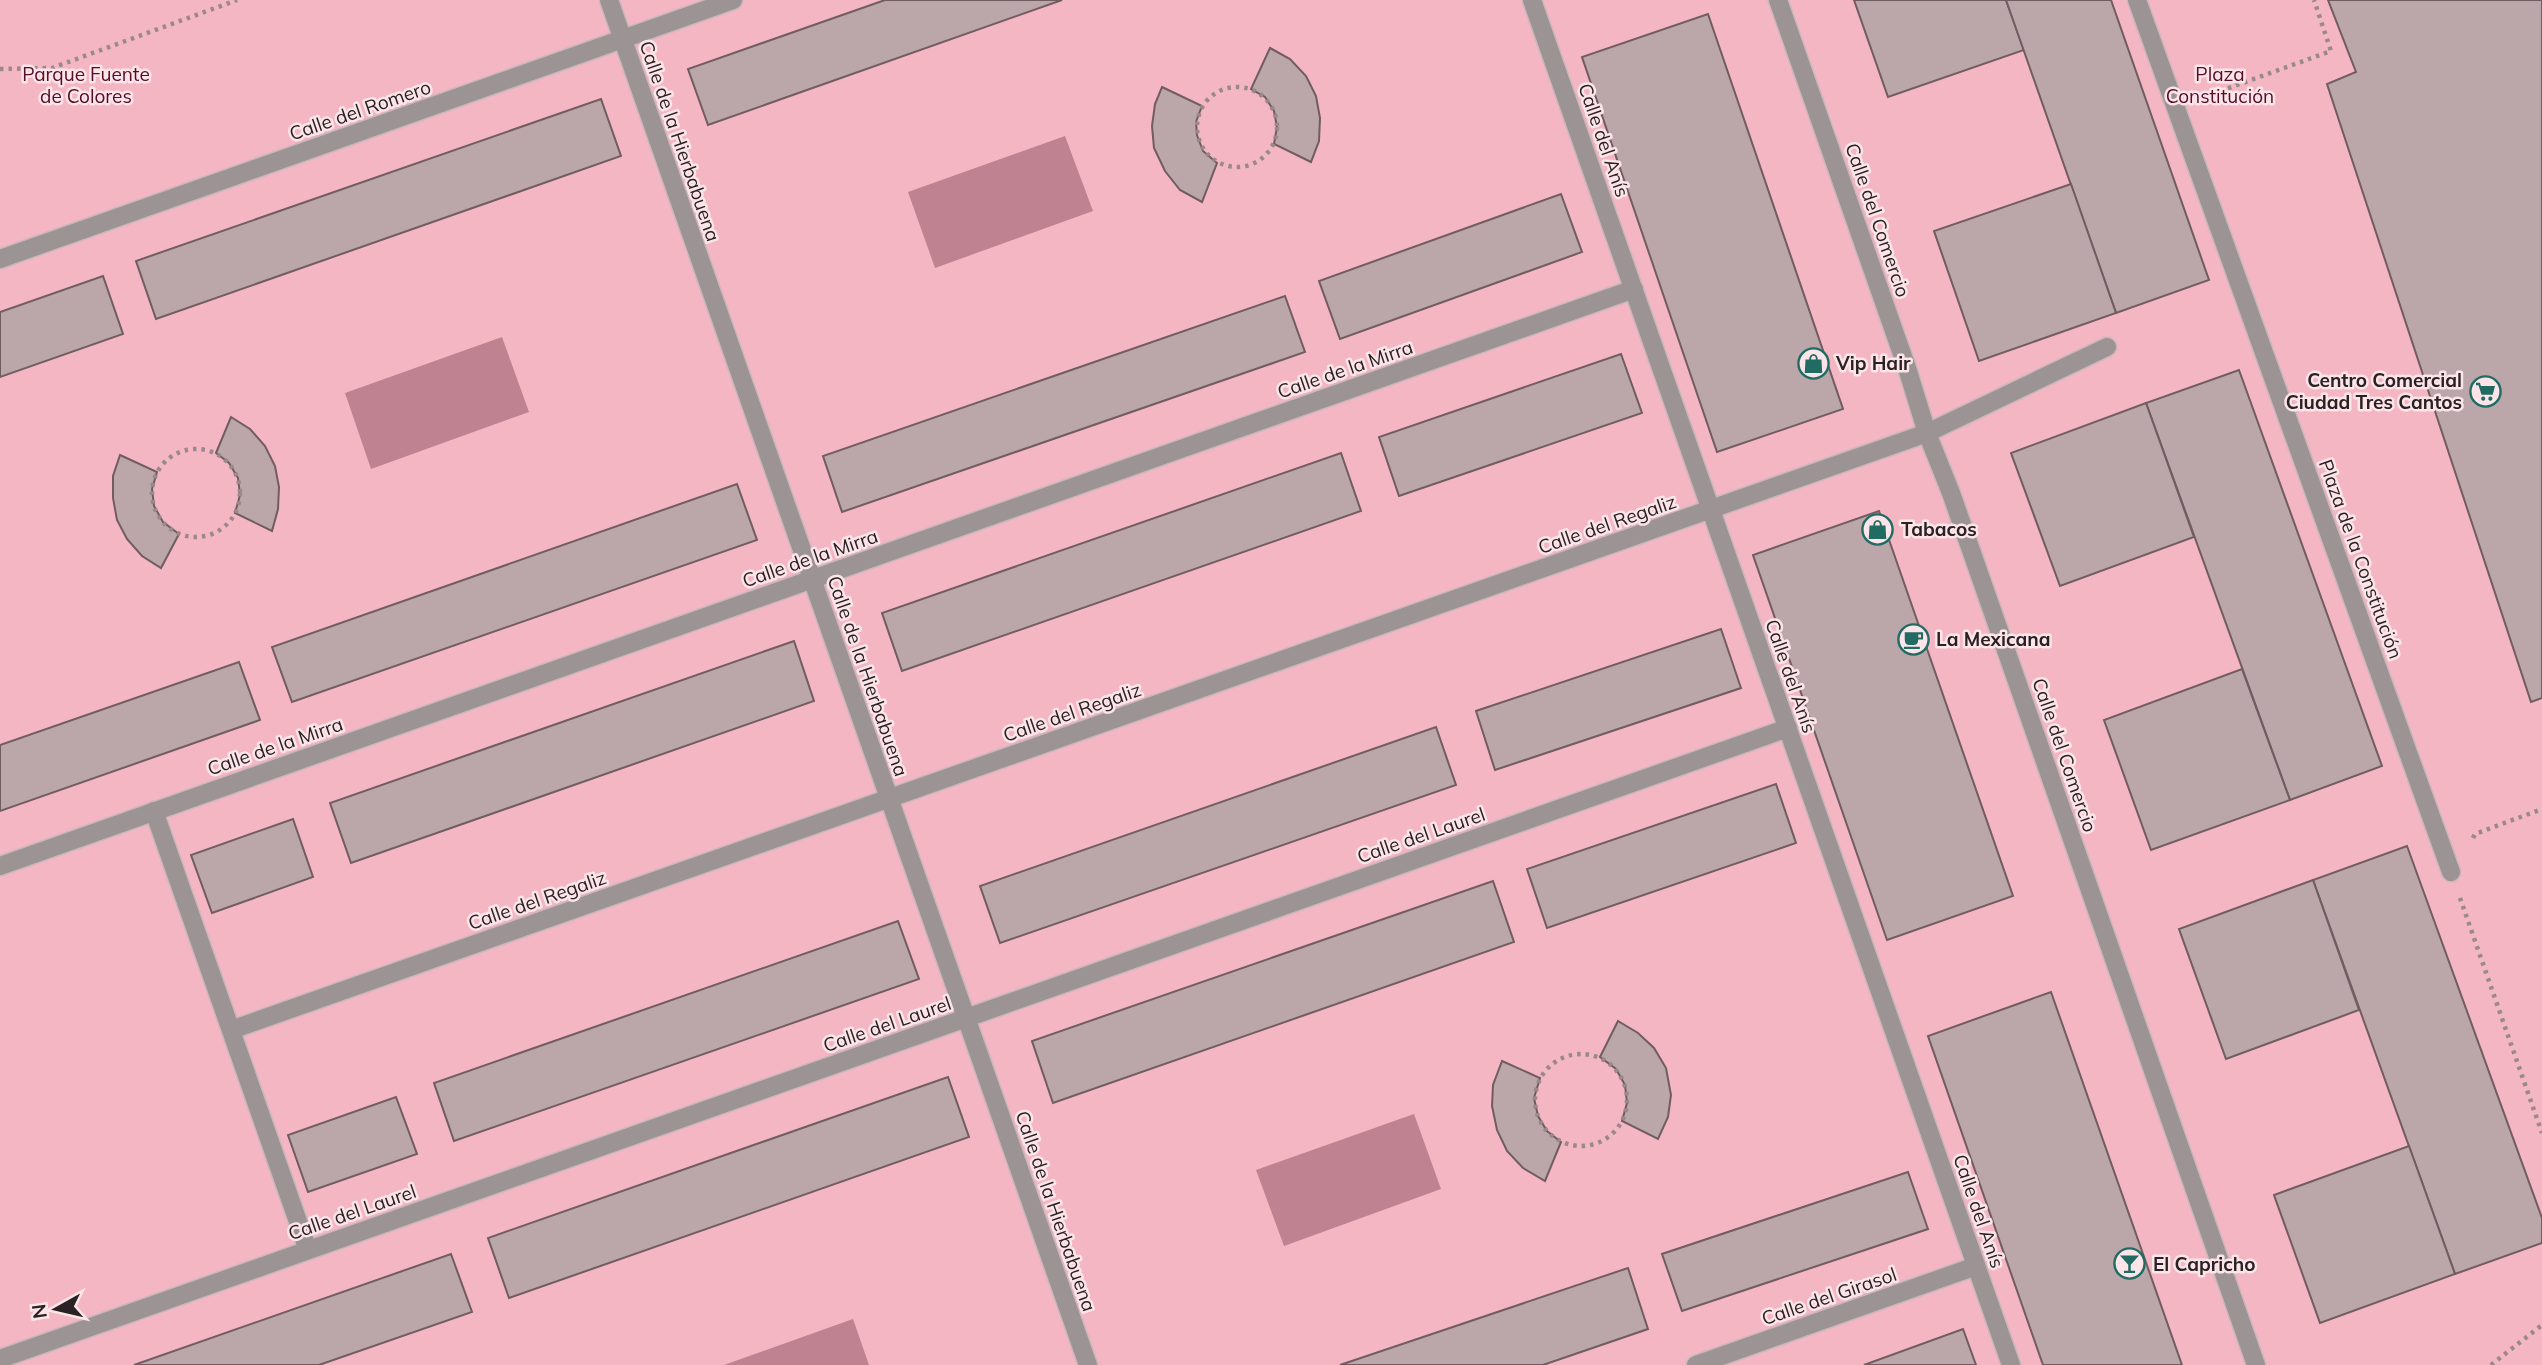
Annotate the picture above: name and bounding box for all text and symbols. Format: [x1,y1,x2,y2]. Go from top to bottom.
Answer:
street label: Calle de la Hierbabuena [634,38,726,244]
park label: Parque Fuente de Colores [22,62,150,108]
park label: Plaza Constitución [2166,62,2274,108]
street label: Calle del Romero [286,75,434,145]
street label: Calle del Anís [1573,80,1635,200]
street label: Calle del Comercio [1840,140,1916,300]
street label: Calle de la Mirra [1274,335,1416,403]
shop icon: Vip Hair [1796,346,1830,380]
place label: Vip Hair [1835,351,1911,375]
place label: Centro Comercial Ciudad Tres Cantos [2286,368,2462,414]
supermarket icon: Centro Comercial Ciudad Tres Cantos [2468,374,2502,408]
street label: Plaza de la Constitución [2314,456,2408,662]
street label: Calle del Regaliz [1535,489,1679,559]
shop icon: Tabacos [1861,512,1895,546]
place label: Tabacos [1901,517,1977,541]
street label: Calle de la Mirra [739,524,881,592]
street label: Calle de la Hierbabuena [822,573,914,779]
street label: Calle del Anís [1760,616,1822,736]
cafe icon: La Mexicana [1896,622,1930,656]
place label: La Mexicana [1936,627,2050,651]
street label: Calle del Comercio [2027,675,2103,835]
street label: Calle del Regaliz [1000,677,1144,747]
street label: Calle de la Mirra [204,712,346,780]
street label: Calle del Laurel [1354,802,1488,868]
street label: Calle del Regaliz [465,865,609,935]
street label: Calle del Laurel [820,991,954,1057]
street label: Calle de la Hierbabuena [1010,1108,1102,1314]
street label: Calle del Anís [1948,1151,2010,1271]
street label: Calle del Laurel [285,1179,419,1245]
bar icon: El Capricho [2113,1247,2147,1281]
place label: El Capricho [2153,1252,2255,1276]
street label: Calle del Girasol [1758,1262,1900,1330]
north arrow [21,1274,91,1344]
text: N [26,1303,52,1320]

